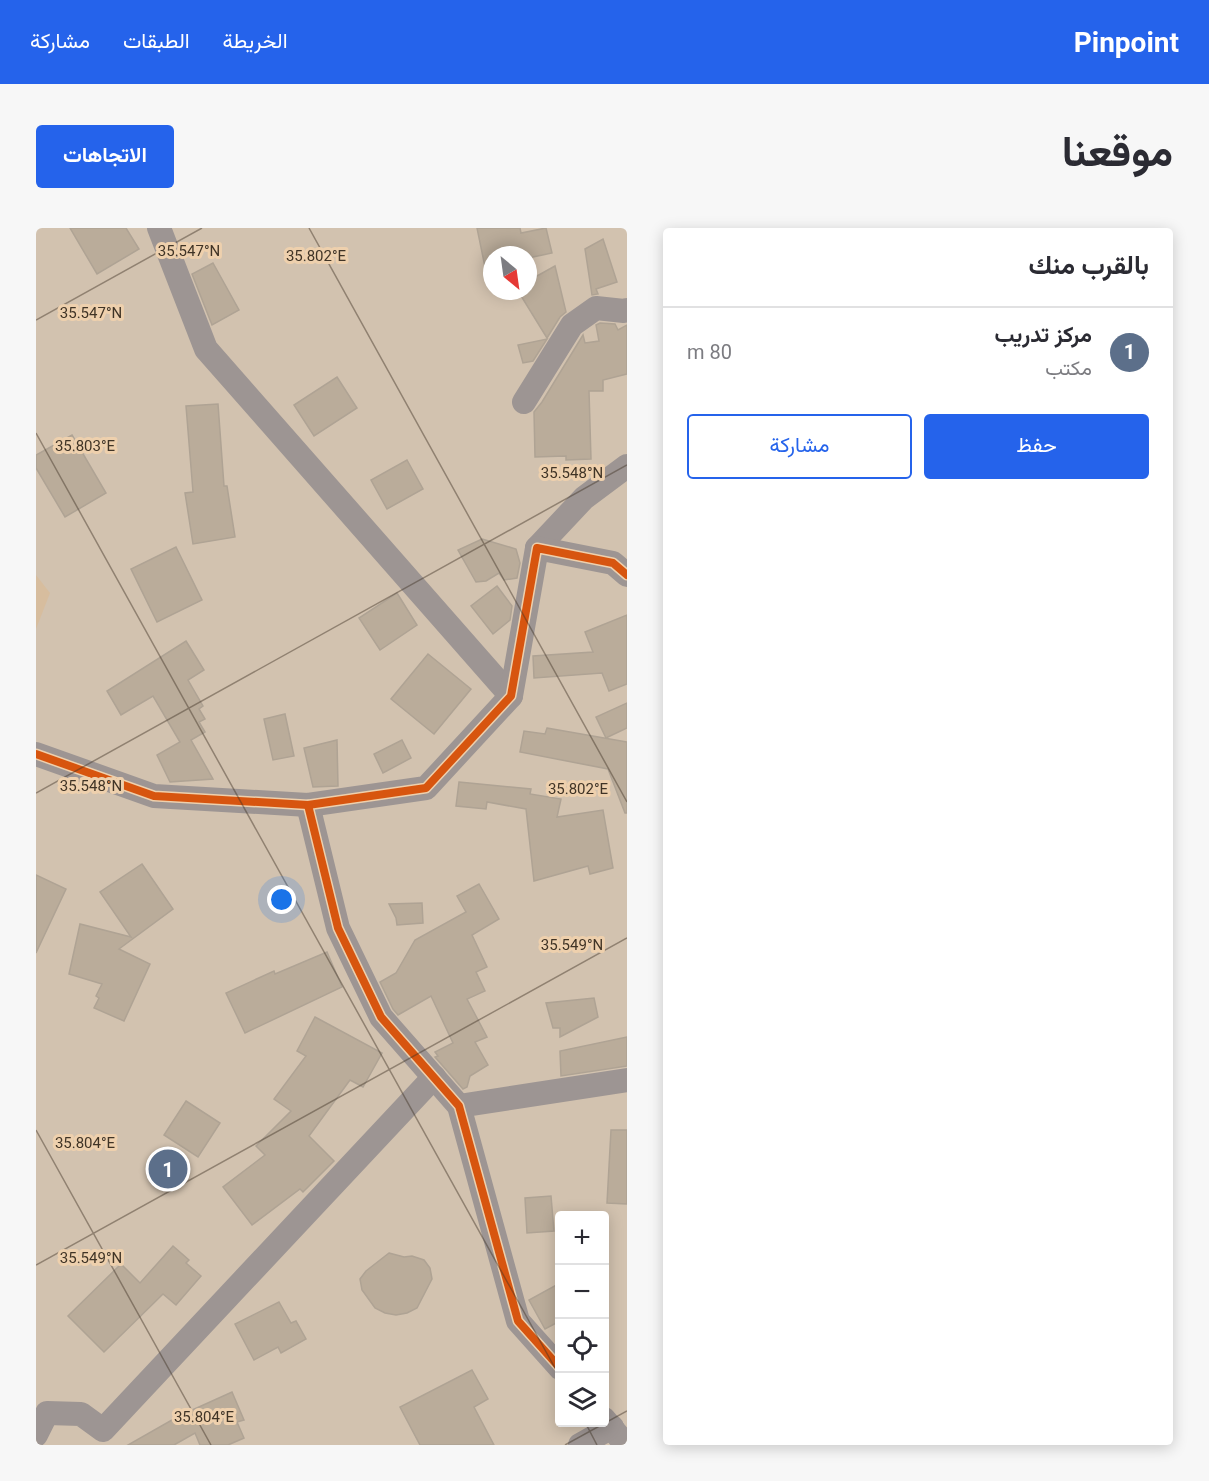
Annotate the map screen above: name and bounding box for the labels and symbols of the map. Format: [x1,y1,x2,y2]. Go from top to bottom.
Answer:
text: 35.547°N [158,242,220,260]
north arrow [483,246,537,300]
text: 35.802°E [286,247,347,265]
text: 35.547°N [60,304,122,322]
text: 35.803°E [55,437,116,455]
text: 35.548°N [541,464,603,482]
text: 35.548°N [60,777,122,795]
text: 35.802°E [548,780,609,798]
your location [267,885,296,914]
text: 35.549°N [541,936,603,954]
text: 35.804°E [55,1134,116,1152]
pin: 1 [148,1146,188,1192]
text: 35.549°N [60,1249,122,1267]
text: 35.804°E [174,1408,235,1426]

